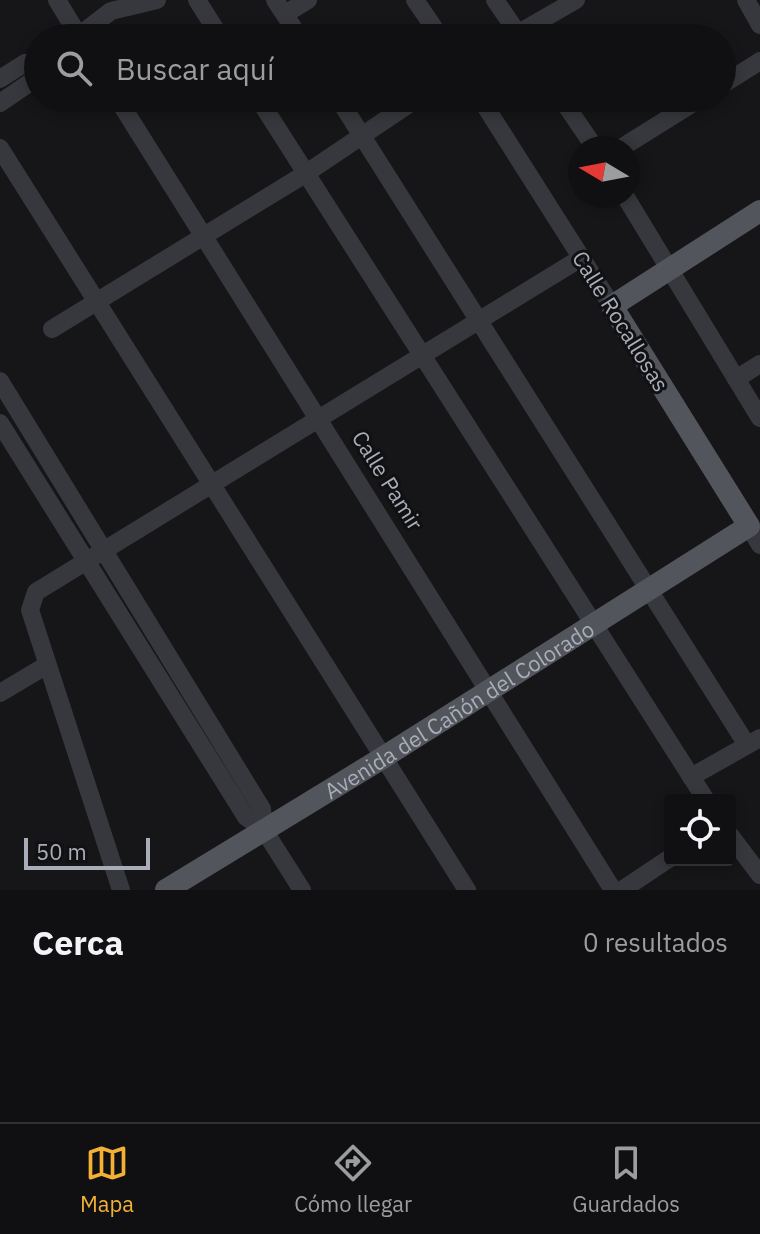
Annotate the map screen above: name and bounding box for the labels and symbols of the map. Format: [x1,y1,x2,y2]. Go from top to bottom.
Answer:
north arrow [568,136,640,208]
street label: Calle Rocallosas [566,245,676,397]
street label: Calle Pamir [346,425,430,535]
street label: Avenida del Cañón del Colorado [318,614,599,805]
scale bar [24,834,150,870]

